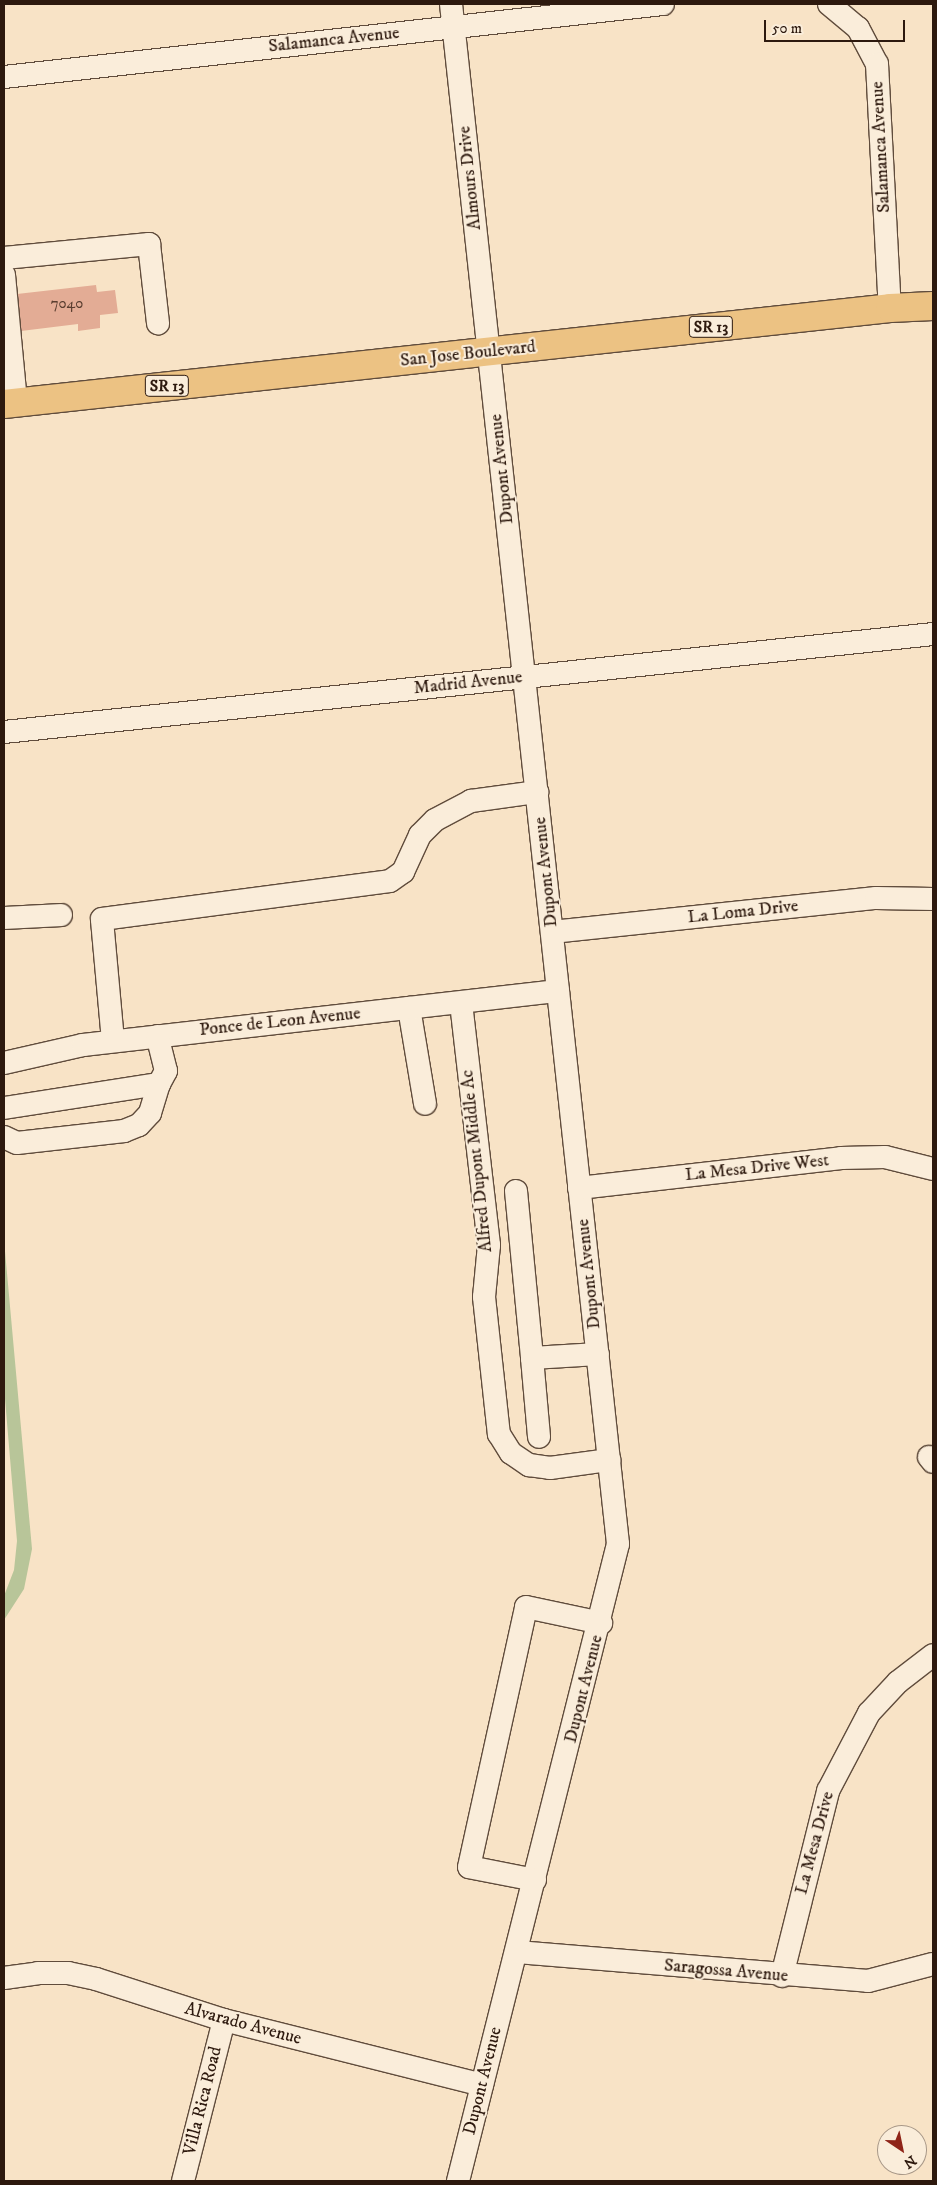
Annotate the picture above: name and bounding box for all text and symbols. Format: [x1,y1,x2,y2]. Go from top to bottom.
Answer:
scale bar [767,10,908,42]
text: 50 m [772,19,802,38]
street label: Salamanca Avenue [267,22,401,58]
street label: Salamanca Avenue [867,81,895,213]
street label: Almours Drive [454,125,486,231]
house number: 7040 [51,295,83,313]
road number: SR 13 [688,314,734,341]
street label: San Jose Boulevard [399,336,537,372]
road number: SR 13 [144,372,190,400]
street label: Dupont Avenue [485,413,519,525]
street label: Madrid Avenue [413,667,523,699]
street label: Dupont Avenue [529,816,563,928]
street label: La Loma Drive [687,895,799,929]
street label: Ponce de Leon Avenue [198,1003,362,1041]
street label: Alfred Dupont Middle Ac [457,1069,497,1253]
street label: La Mesa Drive West [684,1150,830,1186]
street label: Dupont Avenue [572,1218,606,1330]
street label: Dupont Avenue [560,1633,608,1745]
street label: La Mesa Drive [791,1789,839,1897]
street label: Saragossa Avenue [663,1955,789,1987]
street label: Alvarado Avenue [182,1998,304,2050]
street label: Dupont Avenue [459,2025,507,2137]
street label: Villa Rica Road [179,2044,227,2158]
north arrow [877,2125,927,2175]
text: N [900,2151,920,2172]

